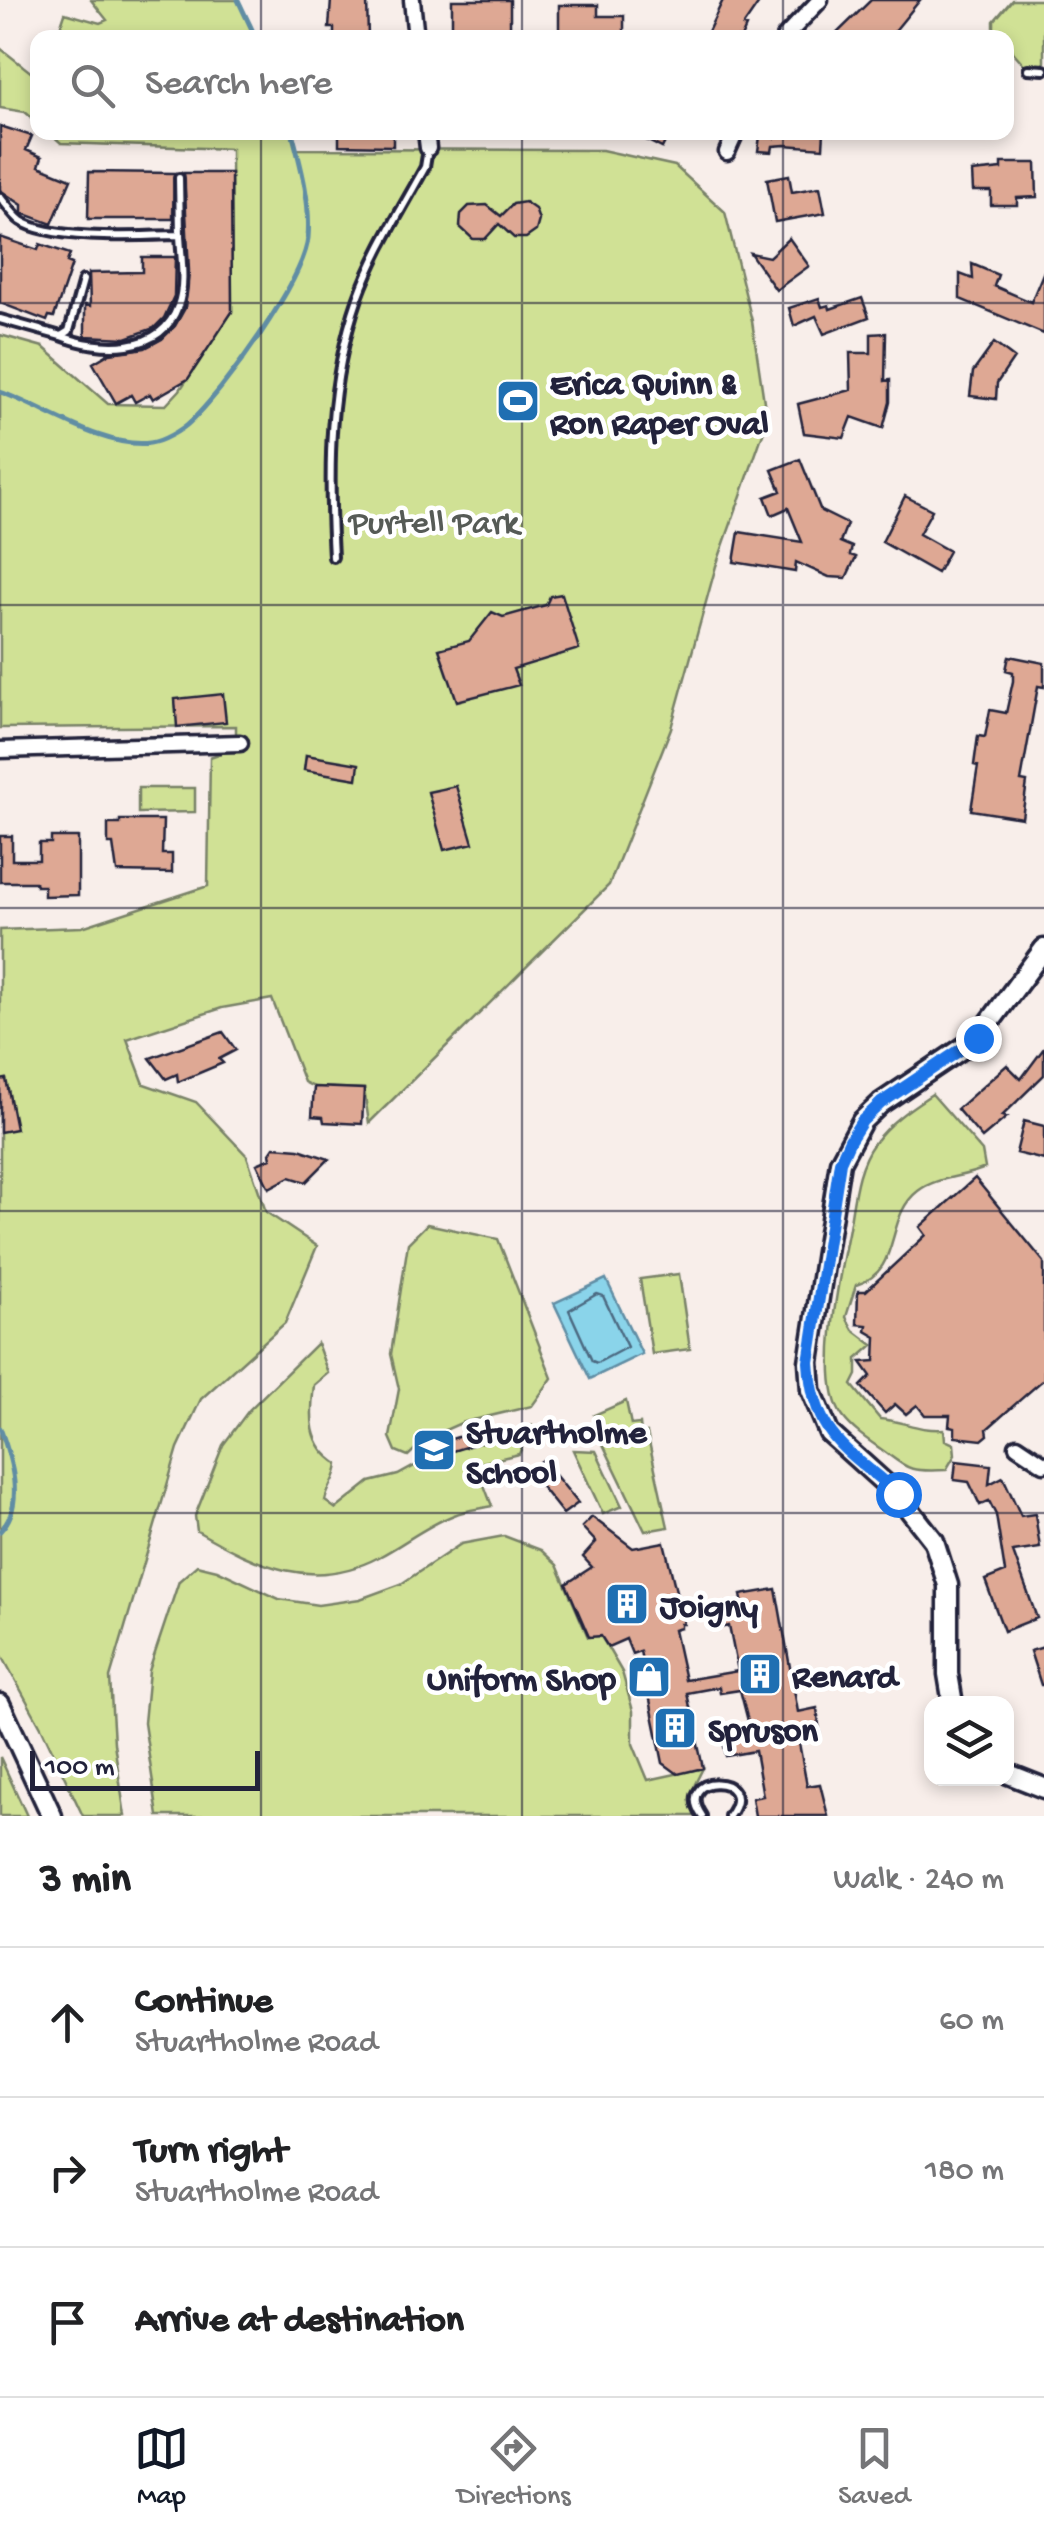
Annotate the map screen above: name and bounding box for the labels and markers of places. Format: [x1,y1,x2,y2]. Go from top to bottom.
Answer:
place label: Erica Quinn & Ron Raper Oval [550,366,769,447]
sports icon: Erica Quinn & Ron Raper Oval [495,378,541,424]
place label: Stuartholme School [466,1415,648,1496]
school or university icon: Stuartholme School [411,1427,457,1473]
building icon: Joigny [604,1581,650,1627]
place label: Joigny [659,1589,759,1630]
building icon: Renard [737,1651,783,1697]
shop icon: Uniform Shop [626,1654,672,1700]
place label: Renard [792,1659,901,1700]
place label: Uniform Shop [427,1662,617,1703]
building icon: Spruson [652,1705,698,1751]
place label: Spruson [708,1713,818,1754]

